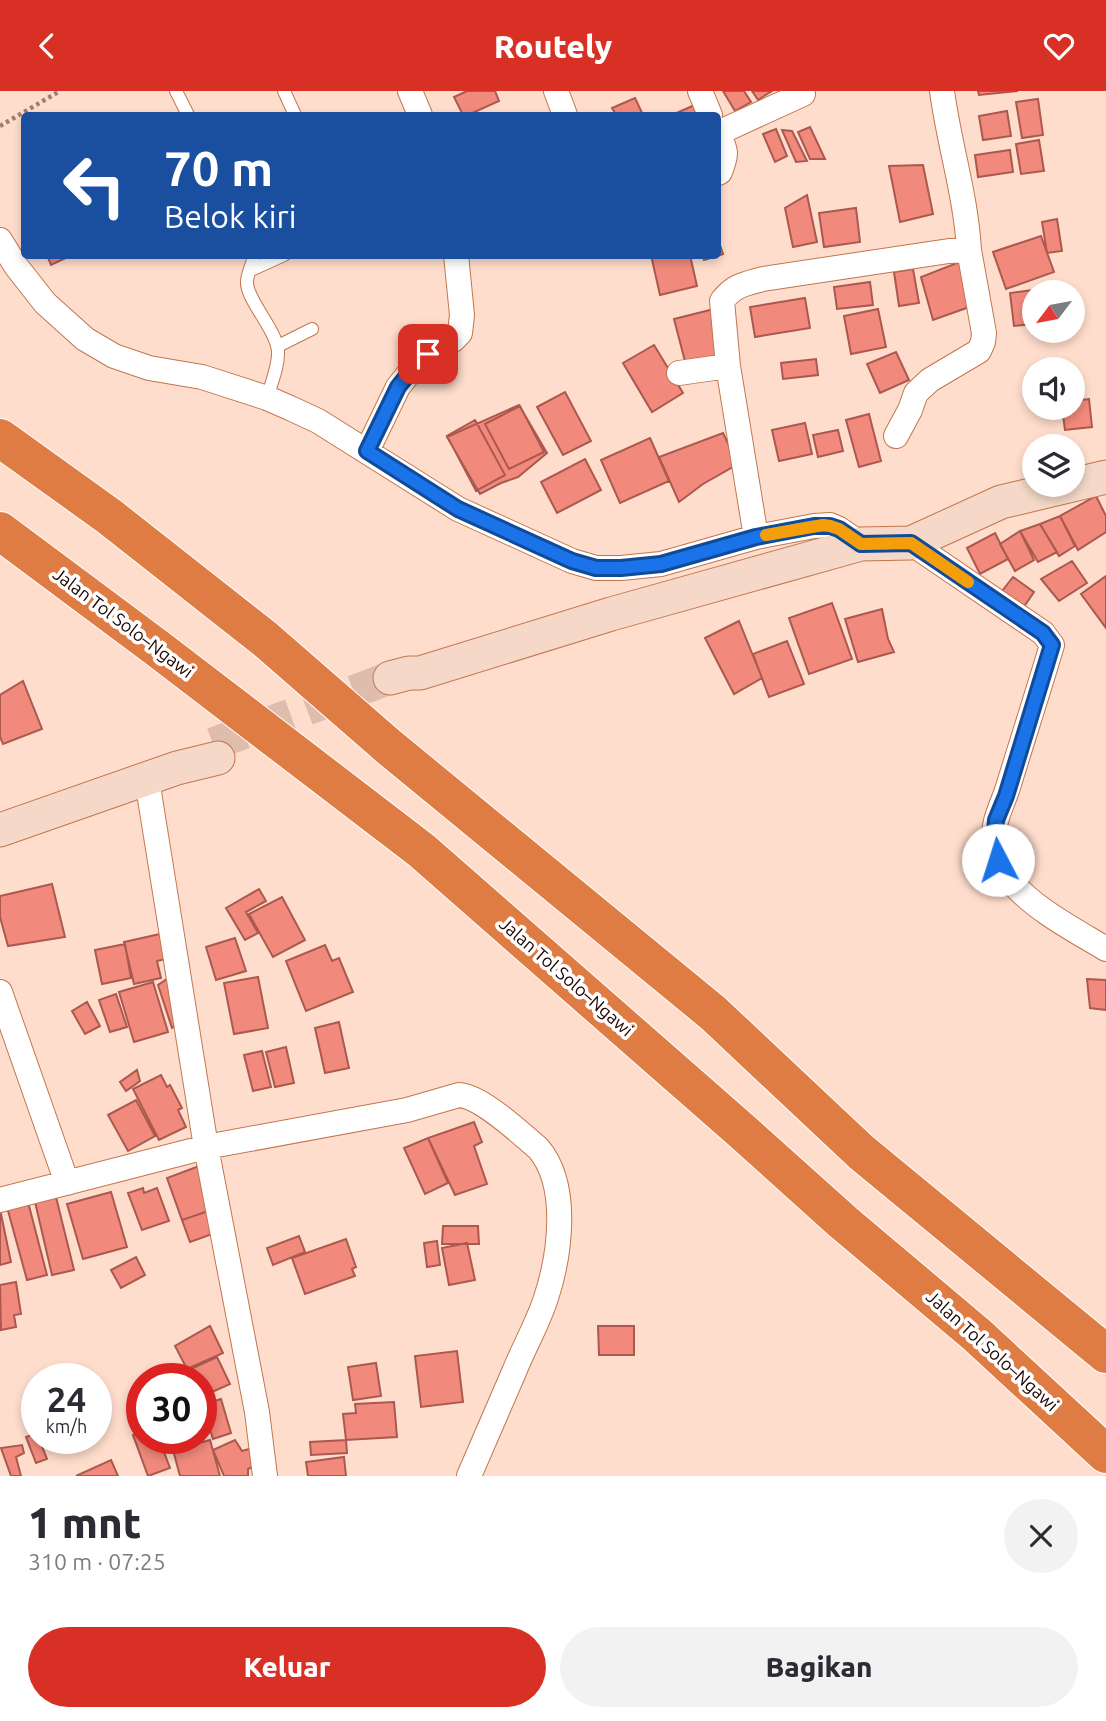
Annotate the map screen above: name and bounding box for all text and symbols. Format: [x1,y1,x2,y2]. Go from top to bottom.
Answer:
icon: back [28,27,66,65]
icon: heart [1040,27,1078,65]
text: Routely [494,28,612,64]
icon: left [49,140,140,231]
text: 70 m [164,140,273,195]
text: Belok kiri [164,198,296,234]
north arrow [1022,280,1085,343]
map controls [1022,280,1085,497]
pin [398,324,458,384]
icon: arrive [409,335,447,373]
button: sound [1022,357,1085,420]
button: layers [1022,434,1085,497]
street label: Jalan Tol Solo–Ngawi [50,563,197,681]
position arrow [961,823,1035,897]
street label: Jalan Tol Solo–Ngawi [496,913,637,1040]
street label: Jalan Tol Solo–Ngawi [923,1286,1063,1415]
speed limit sign: 30 [126,1363,217,1454]
text: 24 [47,1379,86,1419]
text: km/h [46,1416,87,1436]
text: 1 mnt [28,1499,141,1546]
button: close [1004,1499,1078,1573]
text: 310 m · 07:25 [28,1549,166,1574]
button: Keluar [28,1627,546,1707]
button: Bagikan [560,1627,1078,1707]

